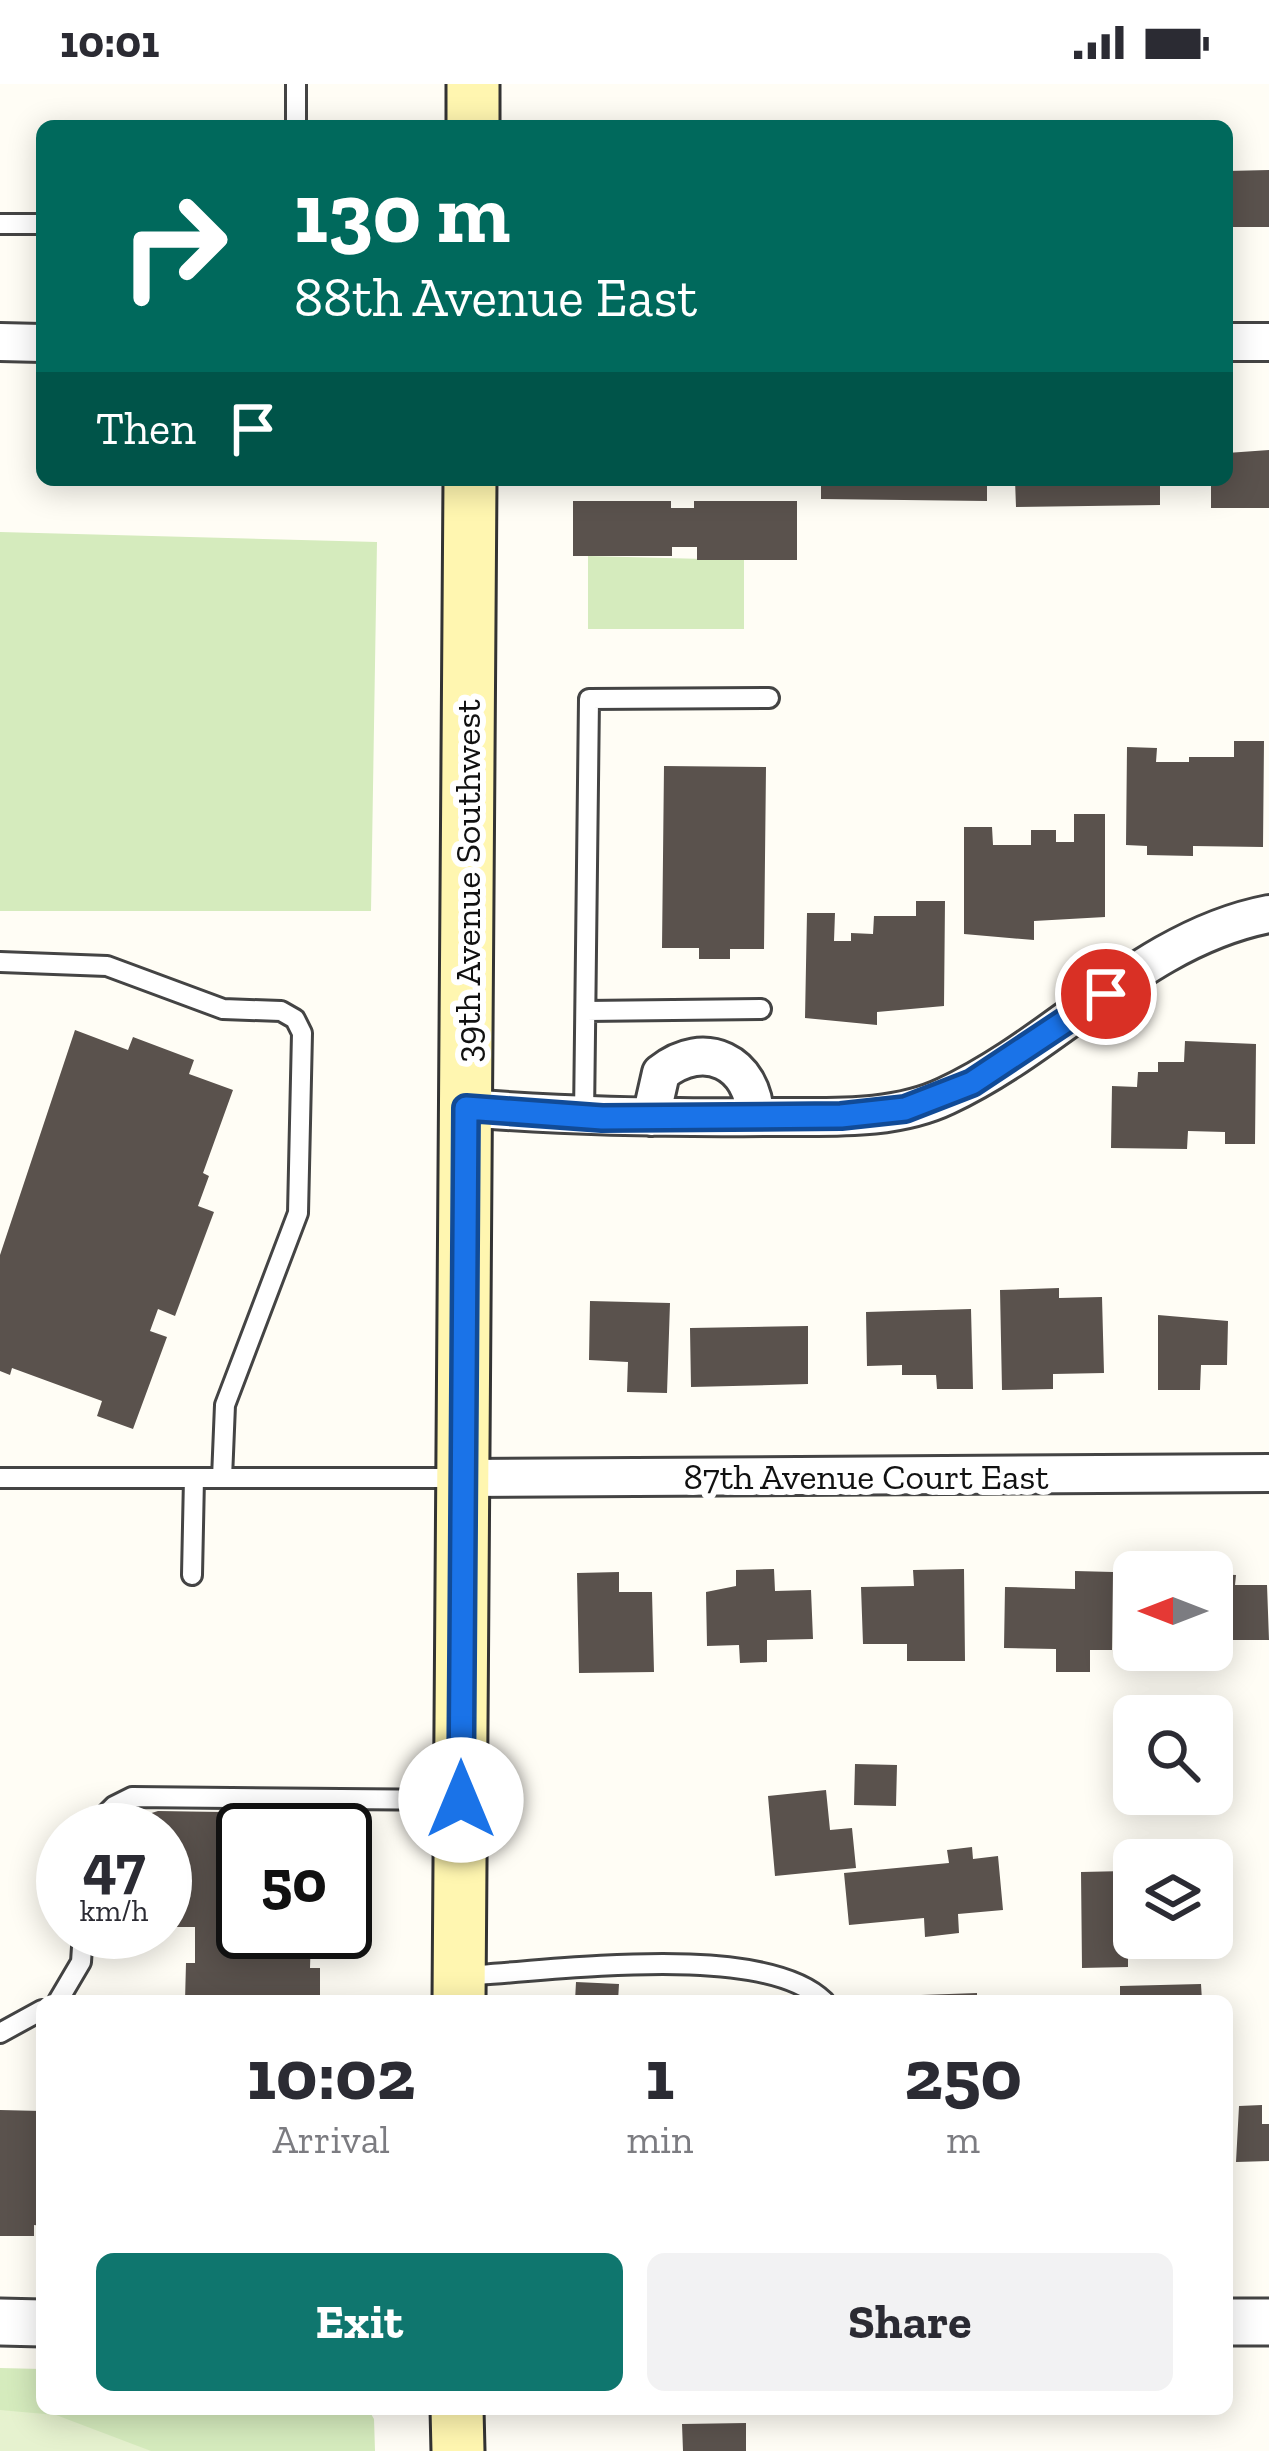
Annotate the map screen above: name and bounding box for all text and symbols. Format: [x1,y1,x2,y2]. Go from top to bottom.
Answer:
text: 10:01 [60,15,159,69]
text: 130 m [294,163,510,264]
icon: right [96,168,252,324]
text: 88th Avenue East [294,265,697,330]
icon: arrive [220,396,286,462]
text: Then [96,402,196,456]
street label: 39th Avenue Southwest [446,699,489,1063]
pin [1055,943,1157,1045]
icon: arrive [1073,961,1139,1027]
street label: 87th Avenue Court East [683,1455,1049,1498]
north arrow [1113,1551,1233,1671]
map controls [1113,1551,1233,1959]
button: search [1113,1695,1233,1815]
position arrow [398,1737,524,1863]
speed limit sign: 50 [216,1803,372,1959]
text: 47 [83,1830,145,1902]
button: layers [1113,1839,1233,1959]
text: km/h [80,1893,148,1929]
text: 10:02 [247,2031,416,2117]
text: 1 [645,2031,674,2117]
text: 250 [904,2031,1022,2117]
text: Arrival [272,2116,390,2163]
text: min [626,2116,693,2163]
text: m [946,2116,980,2163]
button: Exit [96,2253,623,2391]
button: Share [647,2253,1173,2391]

